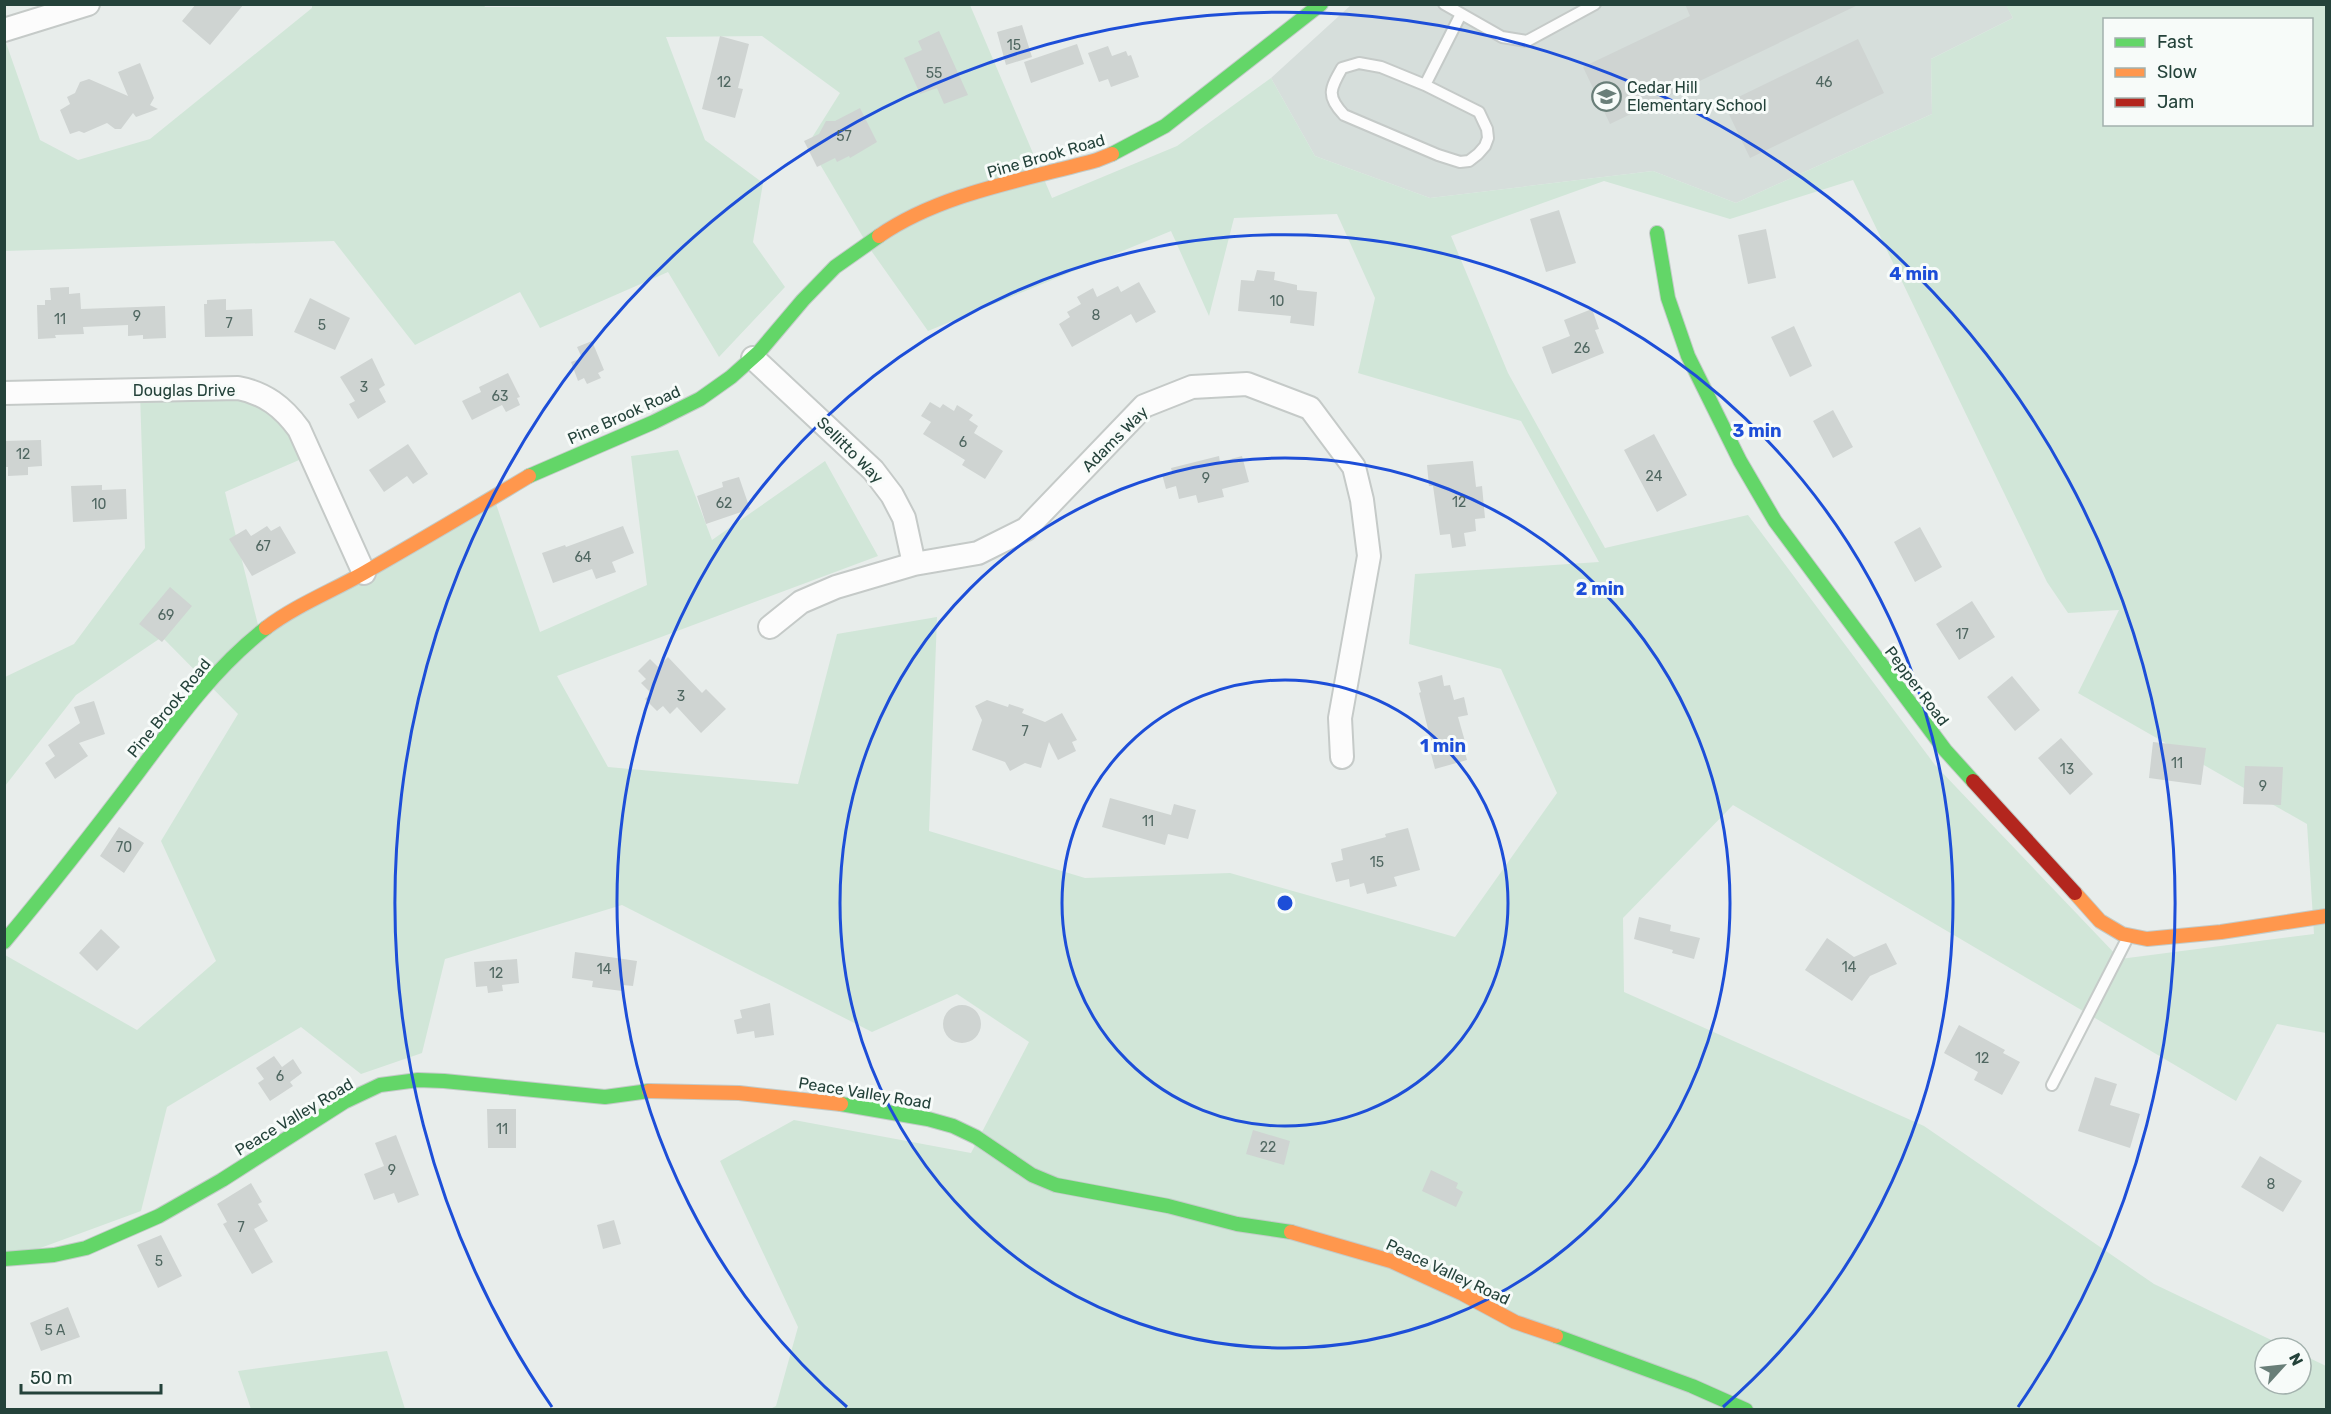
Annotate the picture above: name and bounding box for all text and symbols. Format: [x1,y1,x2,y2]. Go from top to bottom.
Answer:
legend [2103,18,2313,126]
text: Fast [2157,31,2193,53]
house number: 15 [1007,37,1021,54]
text: Slow [2157,61,2197,83]
house number: 55 [926,65,942,82]
house number: 12 [717,74,731,91]
house number: 46 [1815,74,1833,91]
place label: Cedar Hill Elementary School [1627,78,1767,115]
school or university icon: Cedar Hill Elementary School [1590,80,1622,112]
text: Jam [2157,91,2194,113]
house number: 57 [836,128,852,145]
street label: Pine Brook Road [985,130,1107,182]
text: 4 min [1889,263,1939,285]
house number: 10 [1270,293,1285,310]
house number: 8 [1092,307,1101,324]
house number: 9 [133,308,141,325]
house number: 11 [54,311,66,328]
house number: 7 [225,315,233,332]
house number: 5 [318,317,326,334]
house number: 26 [1574,340,1590,357]
house number: 3 [360,379,368,396]
street label: Douglas Drive [133,381,235,400]
street label: Pine Brook Road [565,382,683,448]
house number: 63 [492,388,508,405]
street label: Adams Way [1078,402,1152,476]
street label: Sellitto Way [813,413,887,487]
text: 3 min [1733,420,1781,442]
house number: 6 [959,434,967,451]
house number: 12 [16,446,30,463]
house number: 24 [1646,468,1663,485]
house number: 9 [1202,470,1210,487]
house number: 12 [1452,494,1466,511]
house number: 62 [716,495,732,512]
house number: 10 [92,496,107,513]
house number: 67 [255,538,271,555]
house number: 64 [574,549,592,566]
text: 2 min [1576,578,1624,600]
house number: 69 [158,607,174,624]
house number: 17 [1955,626,1969,643]
street label: Pepper Road [1881,642,1953,730]
street label: Pine Brook Road [123,655,215,761]
house number: 3 [677,688,685,705]
house number: 7 [1021,723,1029,740]
text: 1 min [1420,735,1466,757]
house number: 11 [2171,755,2183,772]
house number: 13 [2060,761,2074,778]
house number: 9 [2259,778,2267,795]
house number: 11 [1142,813,1154,830]
house number: 70 [116,839,132,856]
house number: 15 [1370,854,1384,871]
centre of rings [1275,893,1295,913]
house number: 14 [1842,959,1857,976]
house number: 14 [597,961,612,978]
house number: 12 [489,965,503,982]
house number: 12 [1975,1050,1989,1067]
house number: 6 [276,1068,284,1085]
street label: Peace Valley Road [797,1073,933,1113]
street label: Peace Valley Road [232,1074,356,1160]
house number: 11 [496,1121,508,1138]
house number: 22 [1260,1139,1276,1156]
house number: 9 [388,1162,396,1179]
house number: 8 [2267,1176,2276,1193]
house number: 7 [237,1219,245,1236]
street label: Peace Valley Road [1383,1235,1513,1309]
house number: 5 [155,1253,163,1270]
house number: 5 A [45,1322,66,1339]
north arrow [2253,1336,2313,1396]
text: N [2285,1350,2307,1369]
scale bar [21,1357,160,1395]
text: 50 m [30,1367,73,1389]

